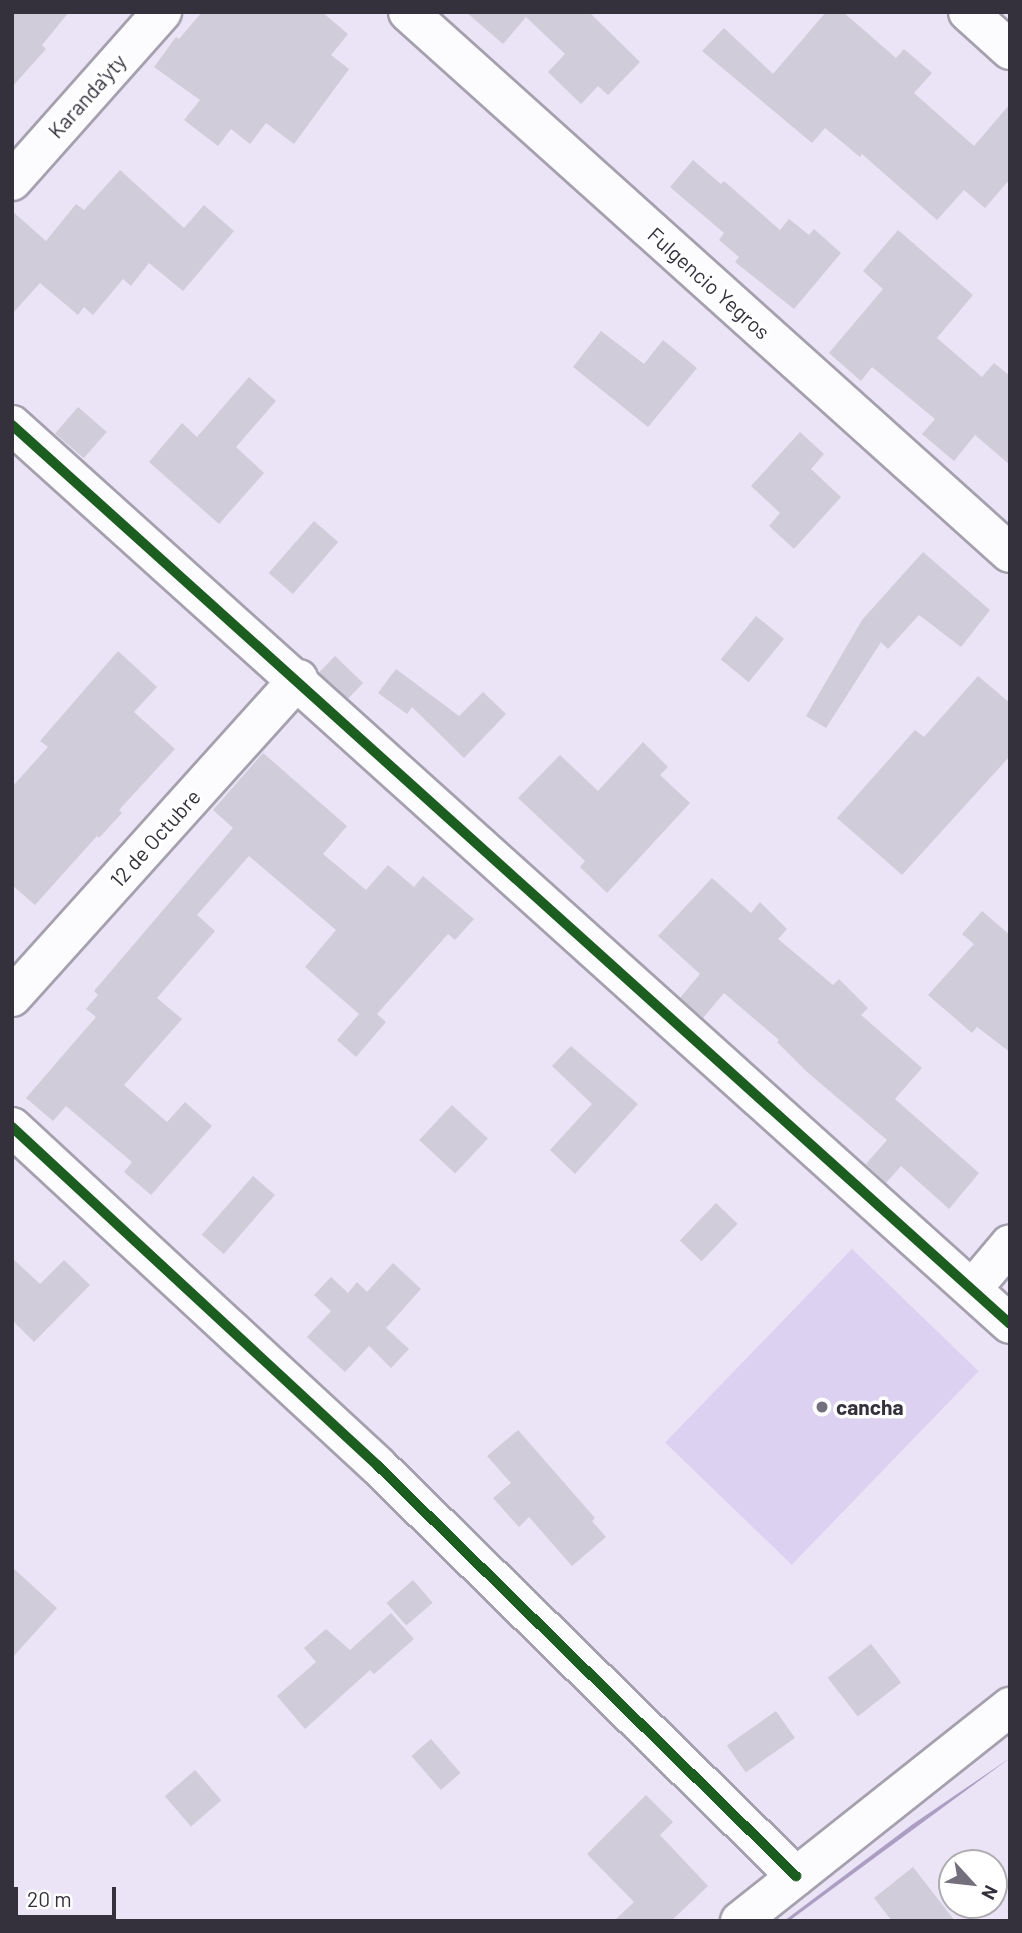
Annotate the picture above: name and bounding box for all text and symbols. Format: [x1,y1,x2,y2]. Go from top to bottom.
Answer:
street label: Karanda'yty [43,49,131,143]
street label: Fulgencio Yegros [643,222,775,344]
street label: 12 de Octubre [105,784,205,892]
place label: cancha [836,1394,904,1420]
marker: cancha [814,1399,830,1415]
north arrow [938,1849,1008,1919]
scale bar [18,1874,119,1918]
text: N [977,1882,1003,1904]
text: 20 m [27,1886,72,1911]

